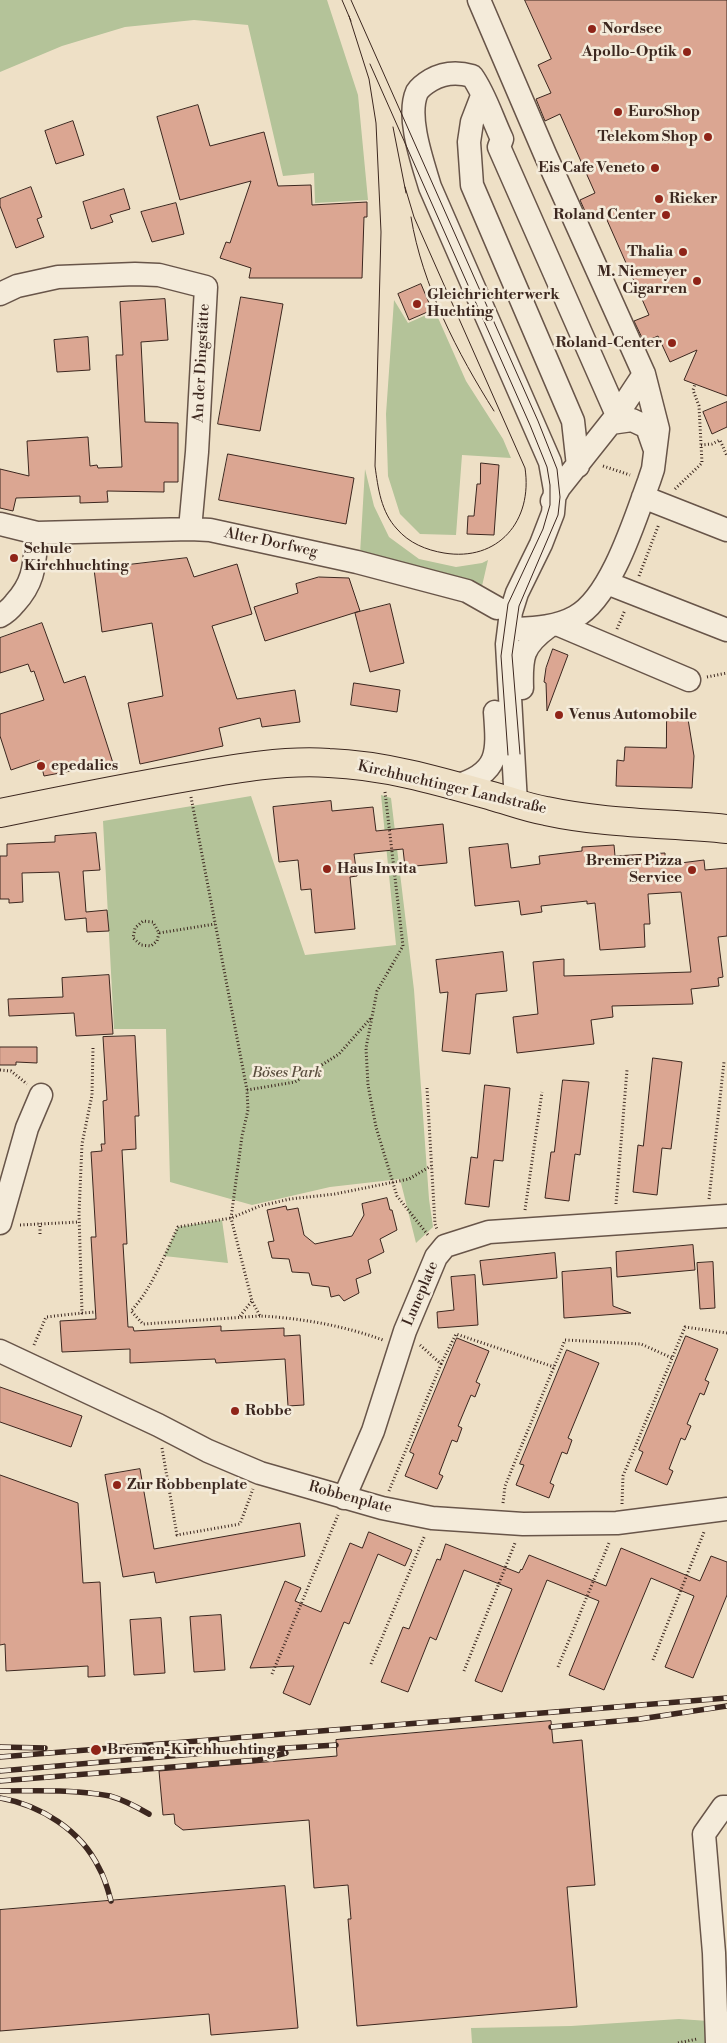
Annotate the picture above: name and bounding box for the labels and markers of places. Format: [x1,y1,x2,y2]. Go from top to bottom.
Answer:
place label: Nordsee [602,20,662,38]
marker: Nordsee [586,23,598,35]
place label: Apollo-Optik [582,43,677,61]
marker: Apollo-Optik [681,46,693,58]
place label: EuroShop [628,103,700,121]
marker: EuroShop [612,106,624,118]
place label: Telekom Shop [597,128,698,146]
marker: Telekom Shop [702,131,714,143]
place label: Eis Cafe Veneto [538,159,645,177]
marker: Eis Cafe Veneto [649,162,661,174]
place label: Rieker [669,190,718,208]
marker: Rieker [653,193,665,205]
place label: Roland Center [553,206,656,224]
marker: Roland Center [660,209,672,221]
place label: Thalia [627,243,673,261]
marker: Thalia [677,246,689,258]
place label: M. Niemeyer Cigarren [597,263,687,298]
marker: M. Niemeyer Cigarren [691,275,703,287]
place label: Gleichrichterwerk Huchting [427,286,559,321]
marker: Gleichrichterwerk Huchting [411,298,423,310]
place label: Roland-Center [555,334,662,352]
marker: Roland-Center [666,337,678,349]
place label: Schule Kirchhuchting [24,540,129,575]
marker: Schule Kirchhuchting [8,552,20,564]
place label: Venus Automobile [569,706,697,724]
marker: Venus Automobile [553,709,565,721]
place label: epedalics [51,757,118,775]
marker: epedalics [35,760,47,772]
place label: Bremer Pizza Service [586,852,682,887]
place label: Haus Invita [337,860,417,878]
marker: Haus Invita [321,863,333,875]
marker: Bremer Pizza Service [686,864,698,876]
place label: Robbe [245,1402,292,1420]
marker: Robbe [229,1405,241,1417]
place label: Zur Robbenplate [127,1476,247,1494]
marker: Zur Robbenplate [111,1479,123,1491]
place label: Bremen-Kirchhuchting [107,1741,275,1759]
marker: Bremen-Kirchhuchting [89,1743,103,1757]

